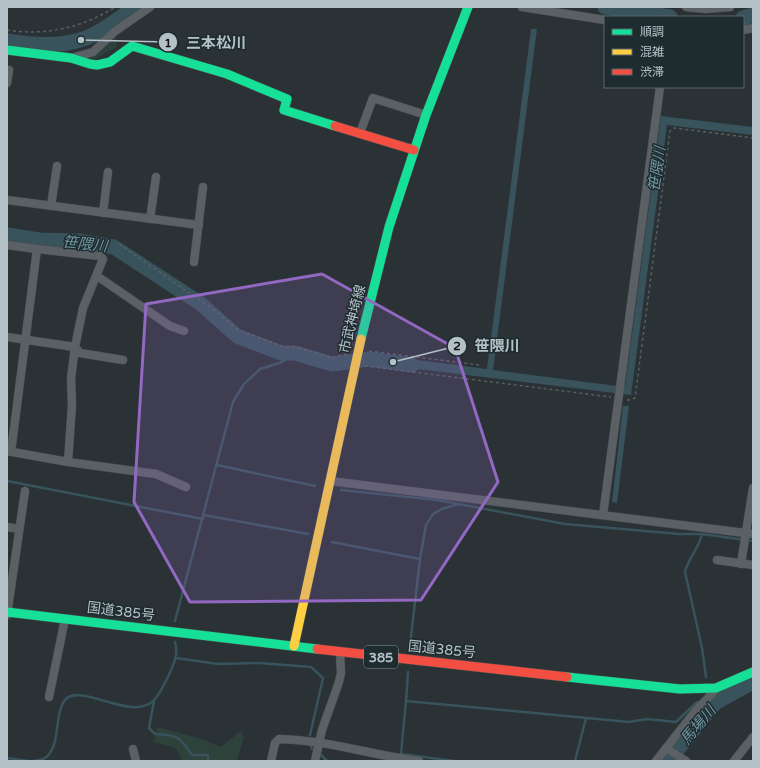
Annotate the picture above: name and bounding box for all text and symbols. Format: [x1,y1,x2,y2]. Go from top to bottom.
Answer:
legend [604,16,744,88]
text: 順調 [640,25,664,39]
callout: 三本松川 [158,29,254,56]
text: 三本松川 [186,34,246,52]
text: 1 [164,36,172,50]
text: 混雑 [640,45,664,59]
text: 渋滞 [640,65,664,79]
water label: 笹隈川 [645,143,669,193]
water label: 笹隈川 [62,233,110,256]
street label: 市武神埼線 [336,283,369,355]
callout: 笹隈川 [447,332,528,359]
text: 笹隈川 [474,337,520,355]
text: 2 [453,339,461,353]
street label: 国道385号 [86,599,156,624]
street label: 国道385号 [407,637,477,662]
road number: 385 [364,646,398,668]
water label: 馬場川 [677,700,721,748]

